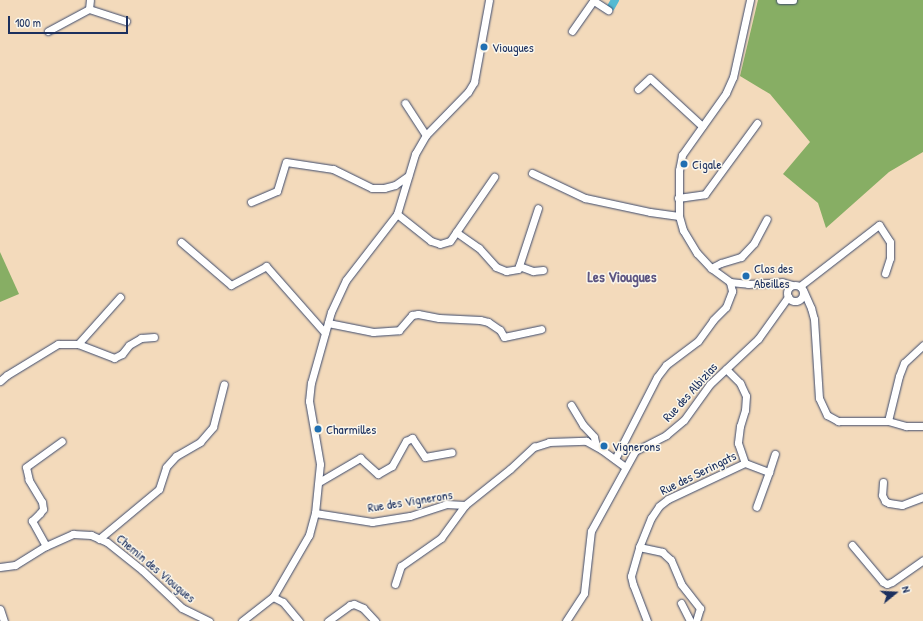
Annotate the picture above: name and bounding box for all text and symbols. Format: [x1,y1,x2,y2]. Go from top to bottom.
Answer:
scale bar [10,8,130,34]
text: 100 m [15,14,41,31]
place label: Viougues [492,39,534,55]
marker: Viougues [479,42,489,52]
place label: Cigale [692,156,722,172]
marker: Cigale [679,159,689,169]
place label: Clos des Abeilles [754,261,793,292]
district label: Les Viougues [587,268,657,286]
marker: Clos des Abeilles [741,271,751,281]
street label: Rue des Albizias [659,359,721,425]
place label: Charmilles [326,421,376,437]
marker: Charmilles [313,424,323,434]
place label: Vignerons [612,438,660,454]
marker: Vignerons [599,441,609,451]
street label: Rue des Seringats [657,448,739,498]
street label: Rue des Vignerons [366,487,454,515]
street label: Chemin des Viougues [113,530,199,606]
north arrow [875,573,915,613]
text: N [899,584,914,594]

